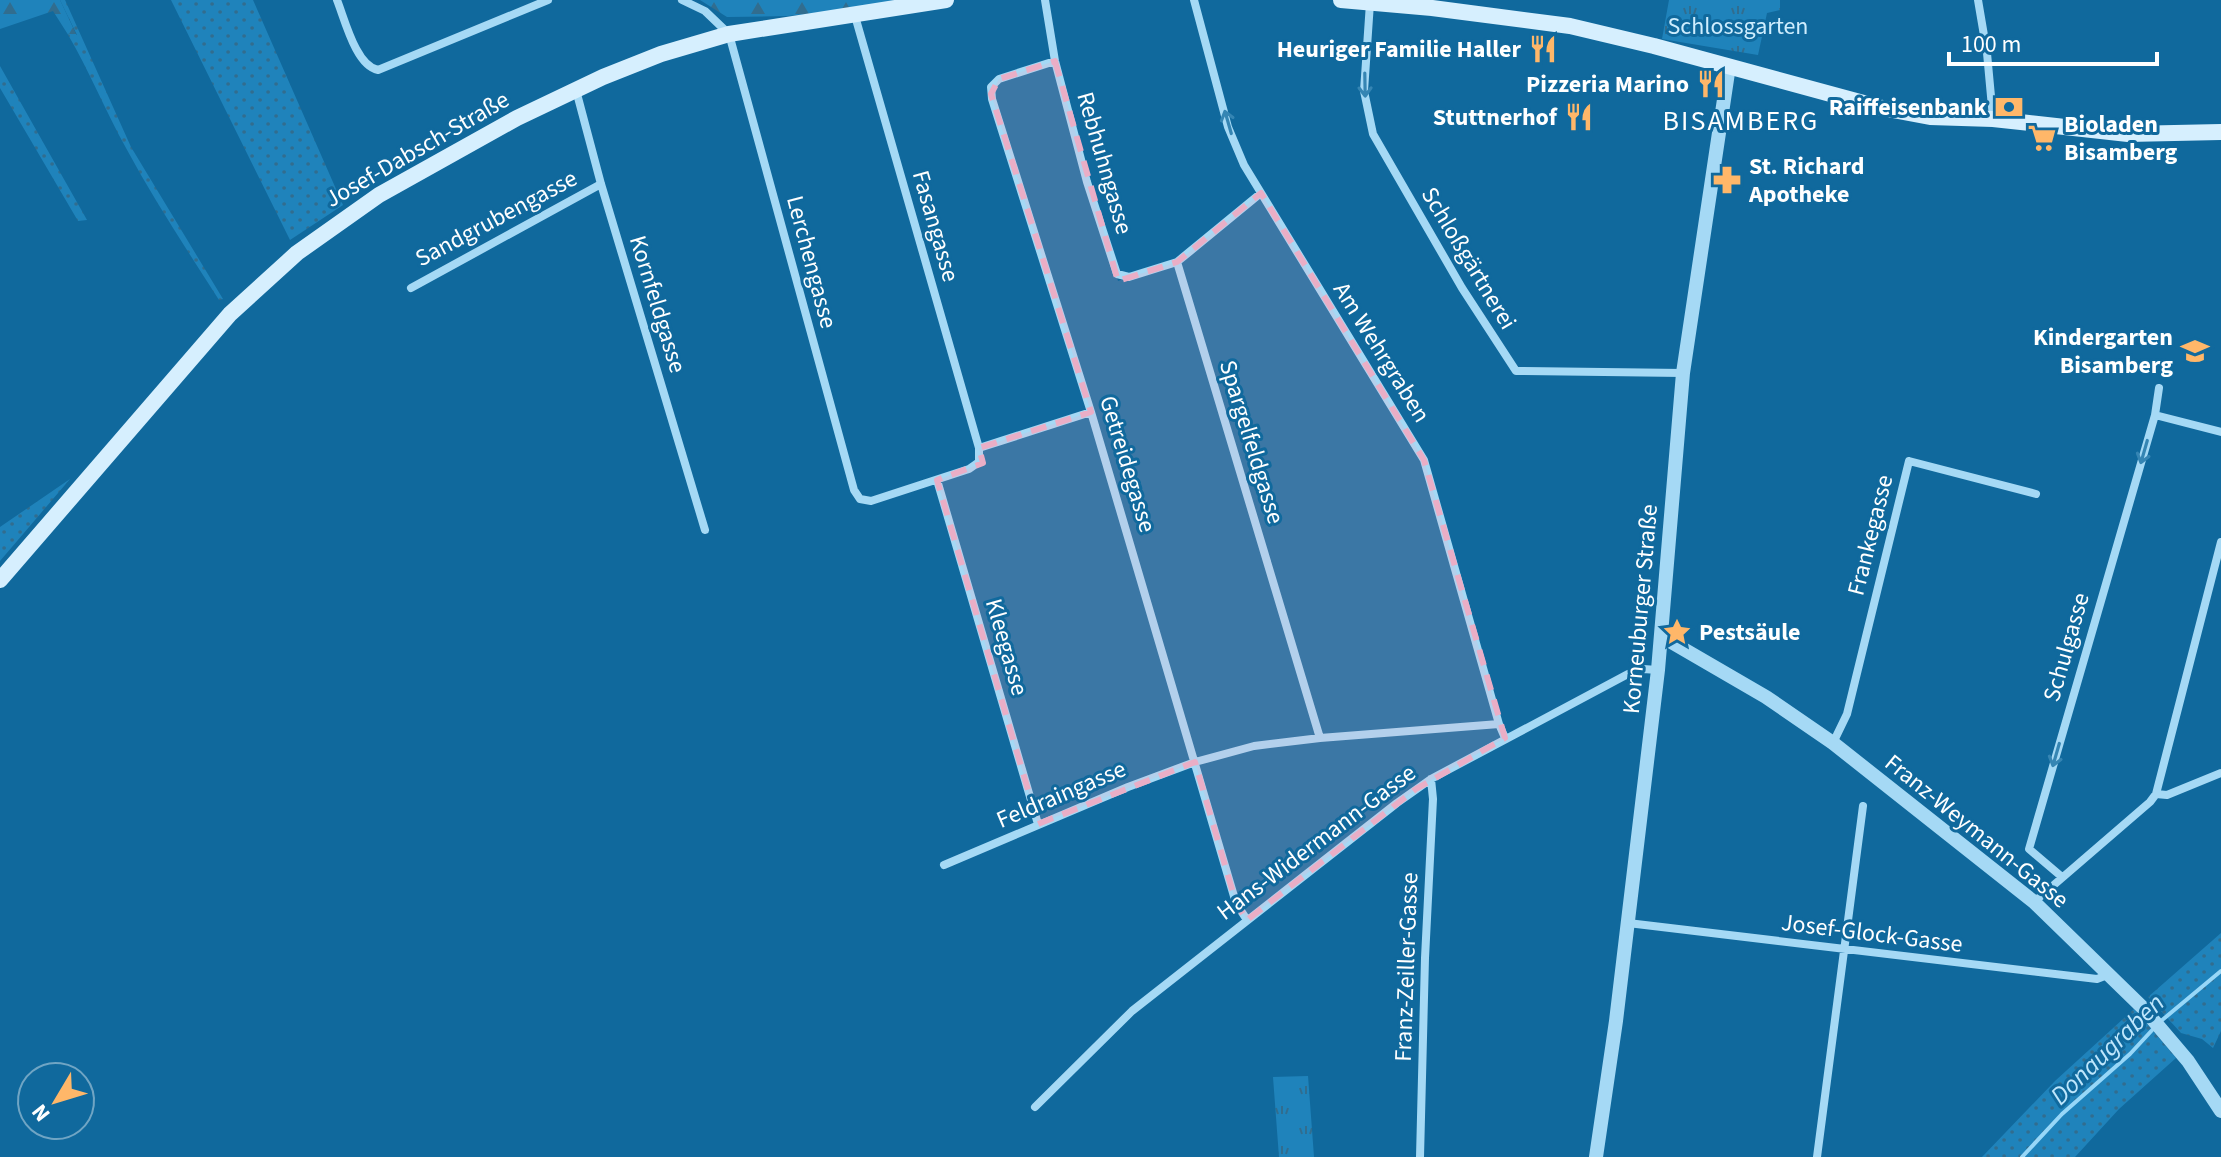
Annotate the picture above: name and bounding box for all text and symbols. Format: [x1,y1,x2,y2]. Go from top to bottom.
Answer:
park label: Schlossgarten [1668,9,1808,44]
scale bar [1949,16,2157,66]
text: 100 m [1961,27,2021,62]
place label: Heuriger Familie Haller [1277,32,1521,67]
restaurant icon: Heuriger Familie Haller [1528,34,1558,64]
place label: Pizzeria Marino [1526,67,1689,102]
restaurant icon: Pizzeria Marino [1696,69,1726,99]
one-way arrow [1357,71,1372,98]
street label: Josef-Dabsch-Straße [319,82,516,216]
street label: Rebhuhngasse [1067,88,1142,238]
place label: Raiffeisenbank [1829,90,1988,125]
bank icon: Raiffeisenbank [1994,92,2024,122]
place label: Stuttnerhof [1433,100,1558,135]
district label: BISAMBERG [1663,101,1819,141]
restaurant icon: Stuttnerhof [1564,102,1594,132]
place label: Bioladen Bisamberg [2064,107,2177,170]
one-way arrow [1220,110,1235,136]
supermarket icon: Bioladen Bisamberg [2027,123,2057,153]
place label: St. Richard Apotheke [1748,149,1865,212]
street label: Sandgrubengasse [409,161,583,276]
pharmacy icon: St. Richard Apotheke [1712,165,1742,195]
street label: Fasangasse [903,166,968,286]
street label: Schloßgärtnerei [1412,180,1525,336]
street label: Lerchengasse [777,192,846,332]
street label: Kornfeldgasse [620,231,695,377]
street label: Am Wehrgraben [1324,275,1439,429]
place label: Kindergarten Bisamberg [2033,320,2173,383]
school or university icon: Kindergarten Bisamberg [2180,336,2210,366]
street label: Spargelfeldgasse [1210,356,1293,528]
street label: Getreidegasse [1090,391,1165,537]
one-way arrow [2136,438,2151,464]
street label: Frankegasse [1839,471,1902,599]
street label: Korneuburger Straße [1614,503,1667,715]
street label: Schulgasse [2034,589,2099,706]
street label: Kleegasse [976,595,1037,700]
place label: Pestsäule [1699,615,1801,650]
place icon: Pestsäule [1662,617,1692,647]
one-way arrow [2048,742,2063,768]
street label: Franz-Weymann-Gasse [1877,746,2076,917]
street label: Feldraingasse [991,751,1131,837]
street label: Hans-Widermann-Gasse [1209,756,1423,929]
street label: Franz-Zeiller-Gasse [1386,872,1427,1062]
street label: Josef-Glock-Gasse [1779,905,1965,962]
water label: Donaugraben [2042,985,2173,1114]
north arrow [16,1061,96,1141]
text: N [24,1097,58,1128]

